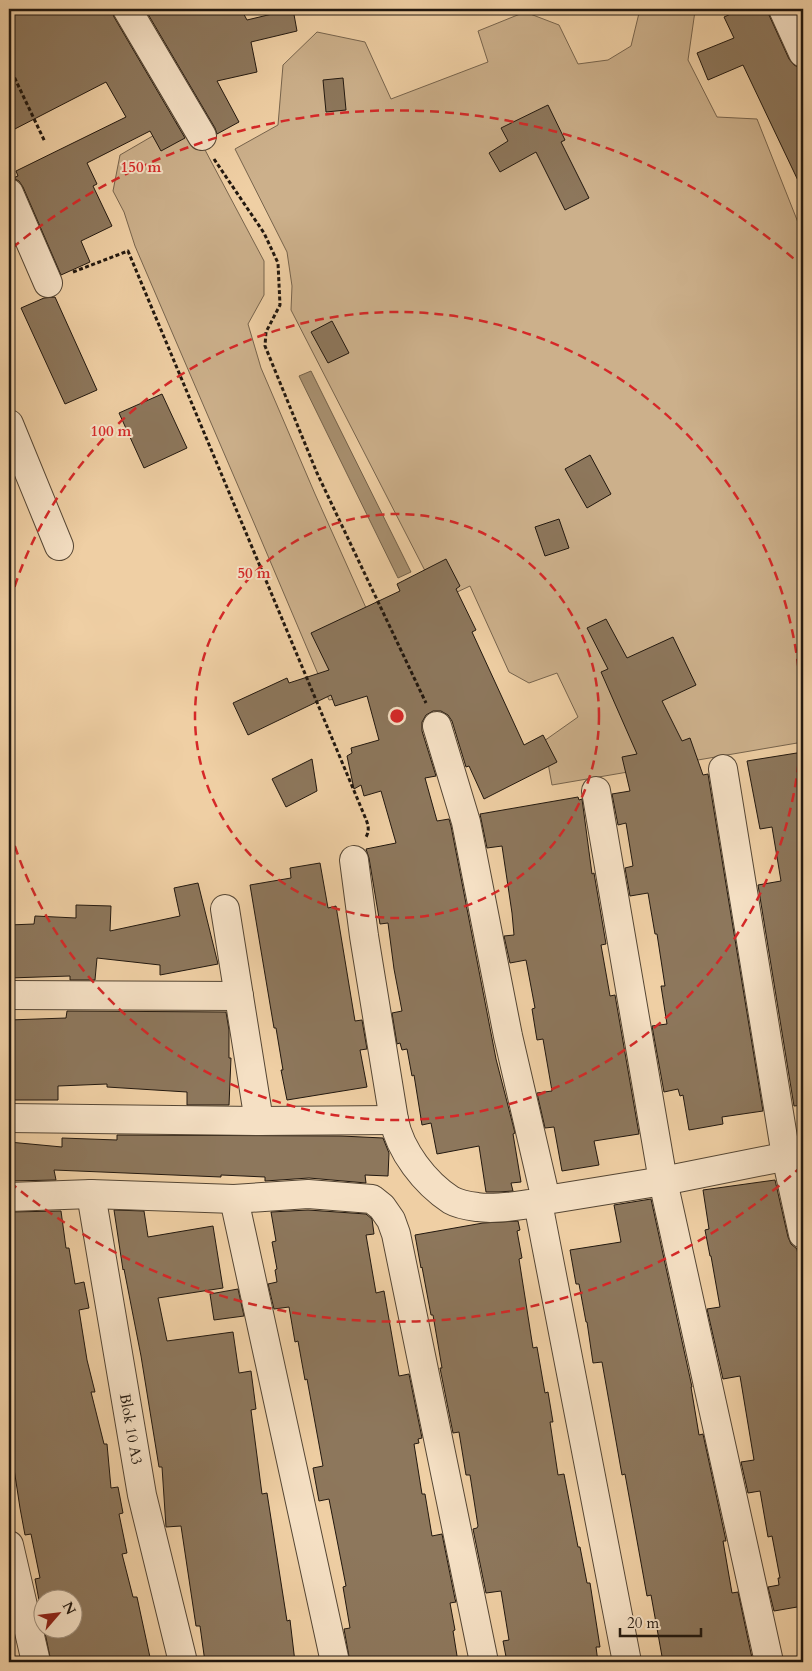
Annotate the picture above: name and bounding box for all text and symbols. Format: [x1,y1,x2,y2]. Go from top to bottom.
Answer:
text: 150 m [121,157,162,177]
text: 100 m [91,421,132,441]
text: 50 m [237,563,271,583]
centre of rings [388,707,406,725]
street label: Blok 10 A3 [115,1392,147,1466]
north arrow [32,1588,82,1638]
text: N [58,1598,80,1618]
scale bar [620,1606,701,1638]
text: 20 m [627,1613,659,1633]

